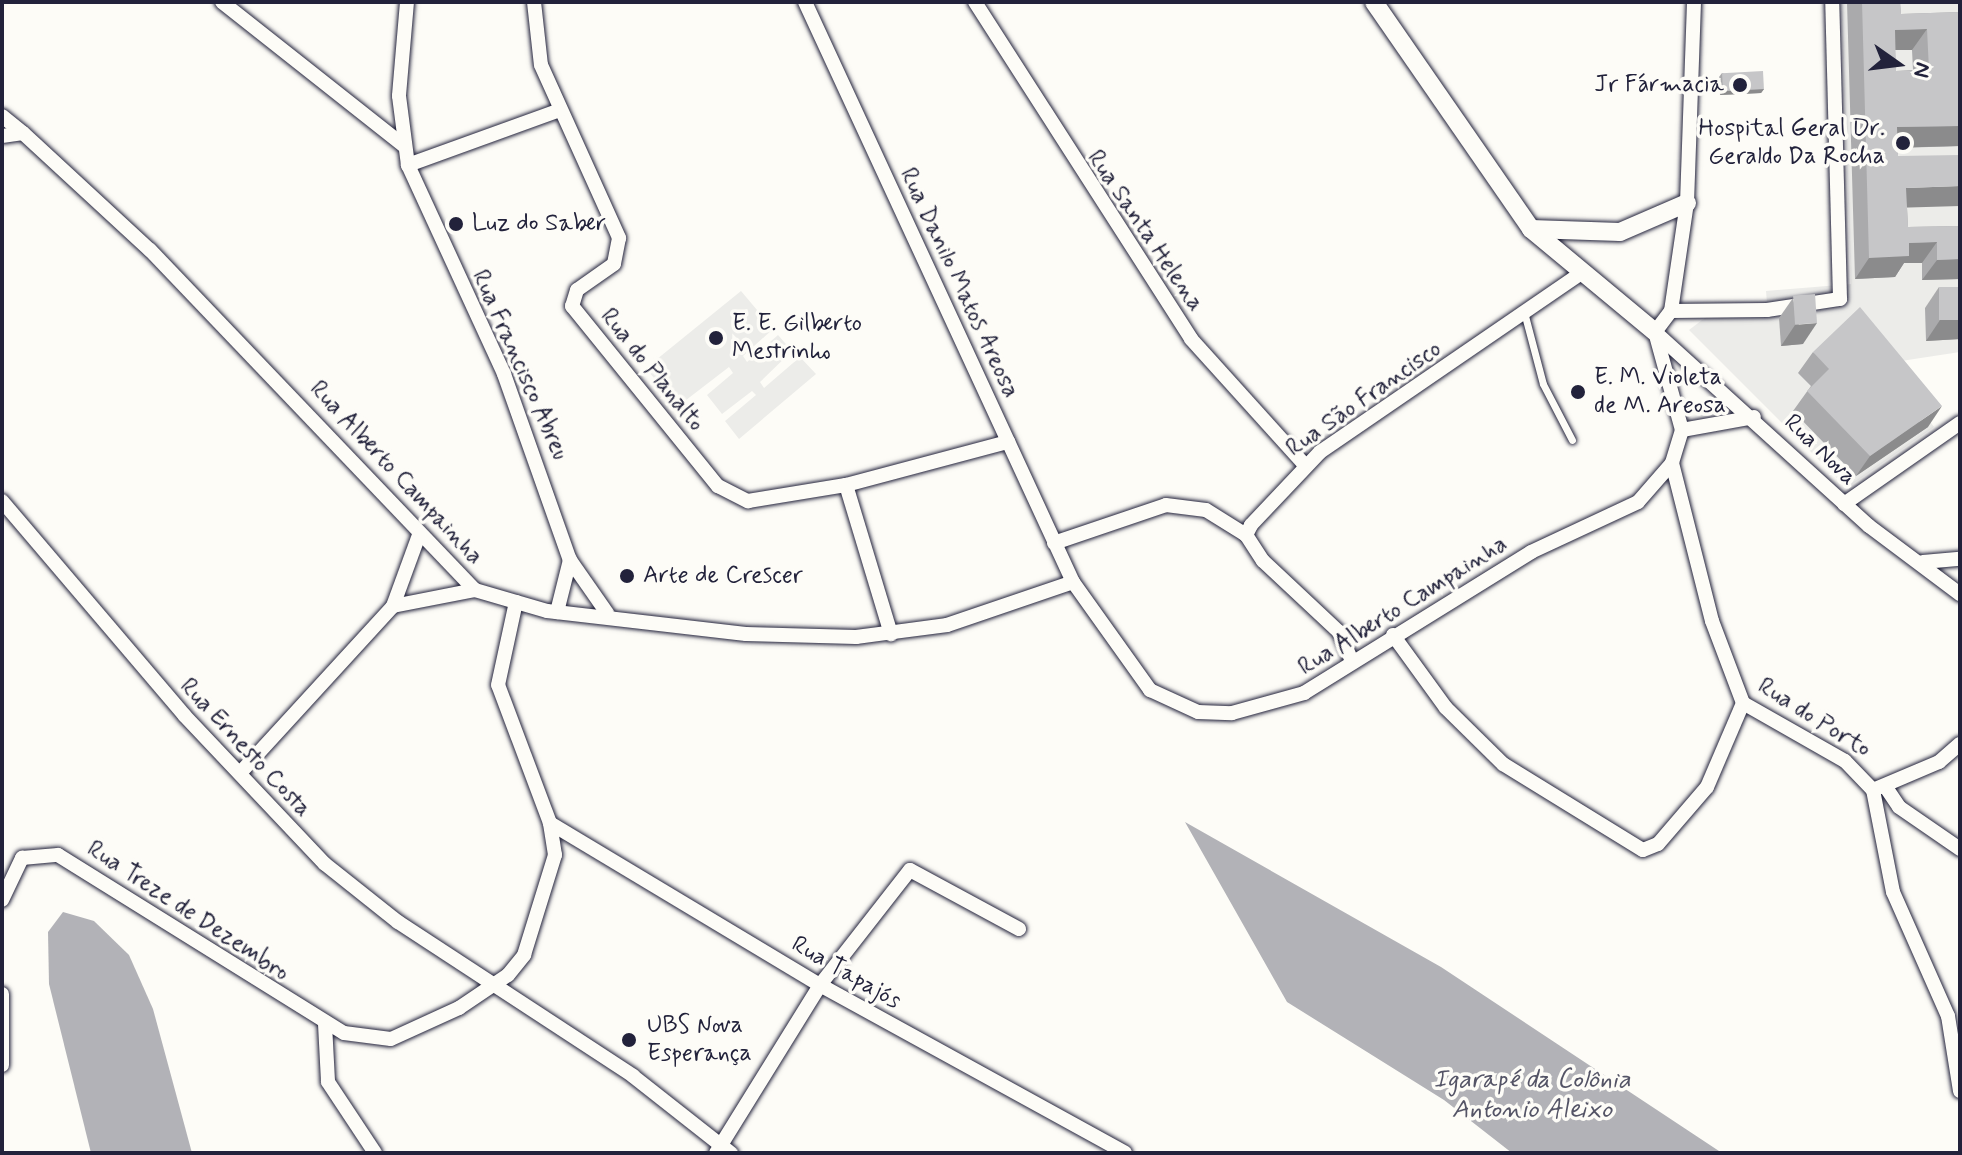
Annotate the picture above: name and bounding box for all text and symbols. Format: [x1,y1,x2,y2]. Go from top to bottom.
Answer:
north arrow [1858,24,1938,104]
text: N [1906,59,1937,80]
place label: Jr Fármacia [1595,71,1724,99]
marker: Jr Fármacia [1731,76,1749,94]
place label: Hospital Geral Dr. Geraldo Da Rocha [1702,115,1885,171]
marker: Hospital Geral Dr. Geraldo Da Rocha [1892,132,1914,154]
street label: Rua Santa Helena [1081,145,1209,317]
street label: Rua Danilo Matos Areosa [894,165,1024,401]
place label: Luz do Saber [472,210,603,238]
marker: Luz do Saber [447,215,465,233]
street label: Rua Francisco Abreu [464,264,576,466]
street label: Rua do Planalto [592,300,712,440]
place label: E. E. Gilberto Mestrinho [732,310,862,366]
marker: E. E. Gilberto Mestrinho [707,329,725,347]
street label: Rua São Francisco [1281,335,1447,463]
place label: E. M. Violeta de M. Areosa [1594,364,1725,420]
street label: Rua Alberto Campainha [304,376,488,570]
marker: E. M. Violeta de M. Areosa [1569,383,1587,401]
street label: Rua Nova [1778,408,1862,492]
street label: Rua Alberto Campainha [1294,531,1512,681]
place label: Arte de Crescer [643,562,802,590]
marker: Arte de Crescer [618,567,636,585]
street label: Rua Ernesto Costa [173,673,317,823]
street label: Rua do Porto [1755,673,1873,763]
street label: Rua Treze de Dezembro [79,833,297,989]
street label: Rua Tapajós [789,932,903,1014]
place label: UBS Nova Esperança [647,1012,752,1068]
marker: UBS Nova Esperança [618,1029,640,1051]
water label: Igarapé da Colônia Antonio Aleixo [1431,1065,1633,1126]

